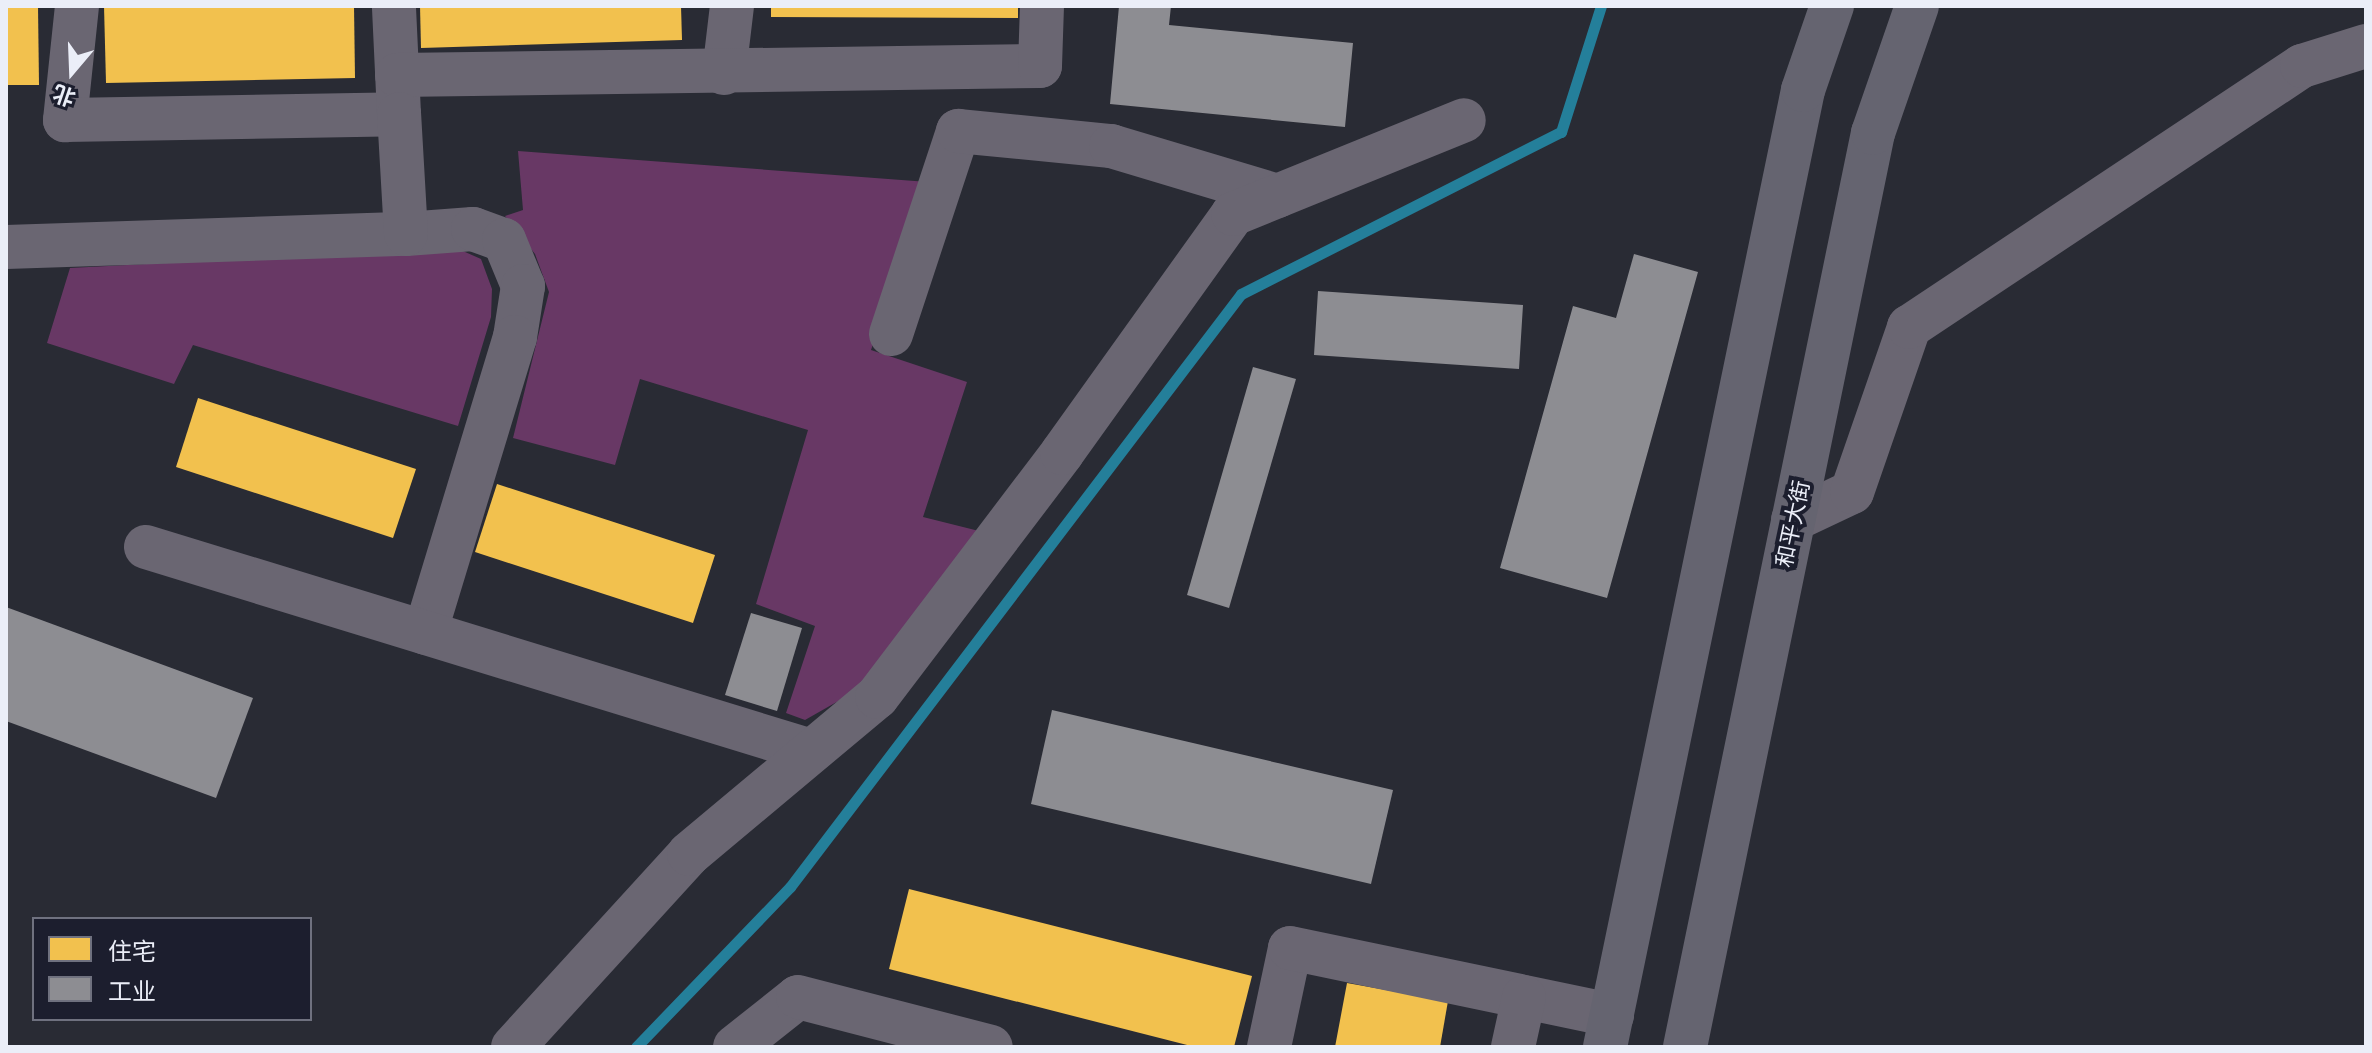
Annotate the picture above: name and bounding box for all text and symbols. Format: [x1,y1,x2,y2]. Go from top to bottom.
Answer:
north arrow [32,32,112,112]
text: 北 [50,80,79,111]
street label: 和平大街 [1771,478,1815,570]
legend [32,917,312,1021]
text: 住宅 [108,938,156,966]
text: 工业 [108,978,156,1006]

